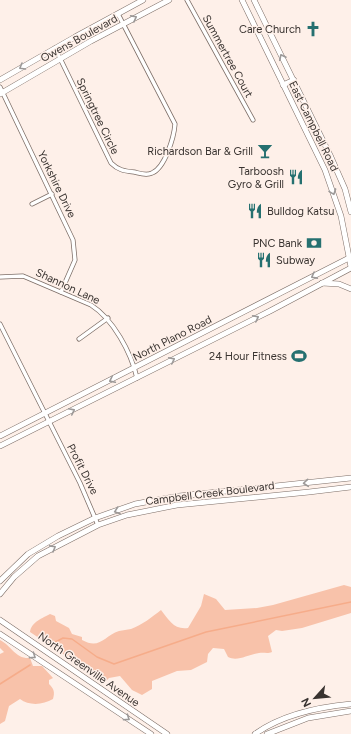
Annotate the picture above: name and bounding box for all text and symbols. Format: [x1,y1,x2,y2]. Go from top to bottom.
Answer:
street label: Owens Boulevard [39,12,120,65]
street label: Summertree Court [200,13,256,100]
one-way arrow [130,16,137,23]
church icon: Care Church [304,20,322,38]
place label: Care Church [239,23,301,36]
one-way arrow [279,54,287,62]
one-way arrow [19,62,26,69]
street label: Springtree Circle [73,76,122,157]
street label: East Campbell Road [286,79,341,173]
bar icon: Richardson Bar & Grill [256,142,274,160]
place label: Richardson Bar & Grill [147,145,253,158]
street label: Yorkshire Drive [35,149,78,220]
place label: Tarboosh Gyro & Grill [228,165,284,191]
restaurant icon: Tarboosh Gyro & Grill [287,168,305,186]
one-way arrow [328,189,337,196]
restaurant icon: Bulldog Katsu [246,202,264,220]
place label: Bulldog Katsu [267,205,334,218]
bank icon: PNC Bank [305,234,323,252]
place label: PNC Bank [253,237,303,250]
restaurant icon: Subway [255,251,273,269]
place label: Subway [276,254,315,267]
street label: Shannon Lane [34,266,102,307]
one-way arrow [311,271,319,279]
street label: North Plano Road [131,313,214,364]
one-way arrow [252,315,260,323]
sports icon: 24 Hour Fitness [290,347,308,365]
place label: 24 Hour Fitness [209,350,287,363]
one-way arrow [167,358,175,365]
one-way arrow [108,375,116,383]
one-way arrow [68,408,75,416]
street label: Profit Drive [64,442,101,497]
street label: Campbell Creek Boulevard [145,479,275,508]
one-way arrow [303,479,309,488]
one-way arrow [113,506,120,514]
one-way arrow [48,545,56,552]
street label: North Greenville Avenue [36,629,142,709]
one-way arrow [28,651,35,658]
north arrow [295,678,335,718]
text: N [299,696,314,709]
one-way arrow [123,713,130,721]

